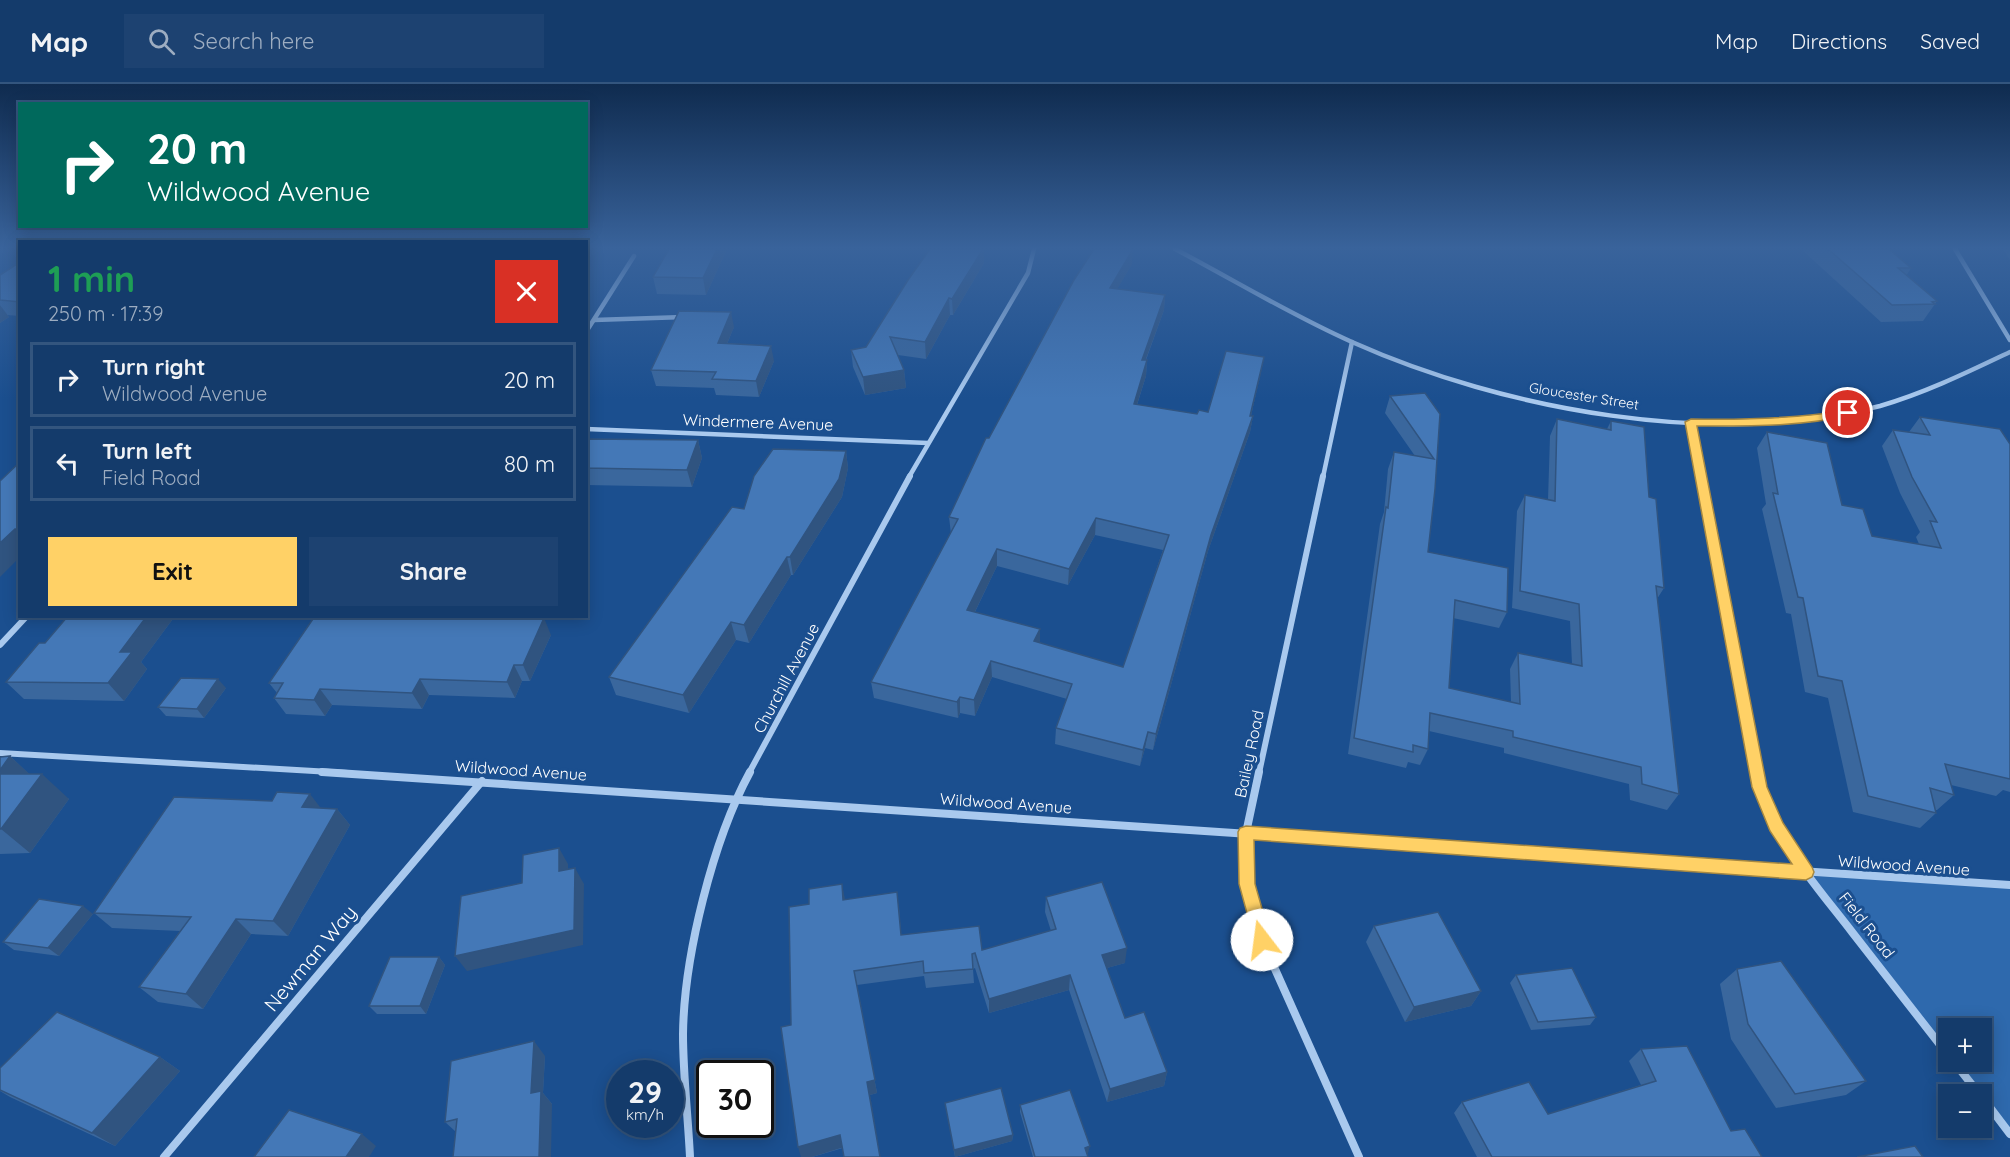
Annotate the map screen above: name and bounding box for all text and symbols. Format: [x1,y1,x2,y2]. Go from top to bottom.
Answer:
search box [124,14,544,68]
text: Map [30,24,88,59]
icon: search [145,25,178,58]
text: Search here [193,27,315,55]
text: Map [1715,28,1758,54]
text: Directions [1791,28,1887,54]
text: Saved [1920,28,1980,54]
text: 20 m [147,122,247,175]
icon: right [48,126,126,204]
text: Wildwood Avenue [147,174,370,208]
text: 1 min [48,256,135,301]
button: close [495,260,558,323]
text: 250 m · 17:39 [48,301,163,326]
text: Turn right [102,353,206,381]
icon: right [51,363,84,396]
text: 20 m [504,366,555,394]
street label: Gloucester Street [1528,378,1640,414]
text: Wildwood Avenue [102,381,267,406]
pin [1822,387,1873,438]
icon: arrive [1831,396,1864,429]
street label: Windermere Avenue [682,409,834,435]
text: Turn left [102,437,192,465]
icon: left [51,447,84,480]
text: 80 m [504,450,555,478]
text: Field Road [102,465,201,490]
button: Exit [48,537,297,606]
button: Share [309,537,558,606]
street label: Churchill Avenue [749,620,823,736]
street label: Bailey Road [1230,708,1268,800]
street label: Wildwood Avenue [454,755,588,785]
street label: Wildwood Avenue [939,788,1073,818]
street label: Wildwood Avenue [1837,850,1971,880]
street label: Field Road [1835,888,1899,962]
street label: Newman Way [258,900,362,1016]
position arrow [1230,908,1294,972]
map controls [1938,1018,1992,1138]
button: + [1938,1018,1992,1072]
speed limit sign: 30 [696,1060,774,1138]
text: 29 [628,1073,662,1111]
button: − [1938,1084,1992,1138]
text: km/h [626,1105,664,1124]

